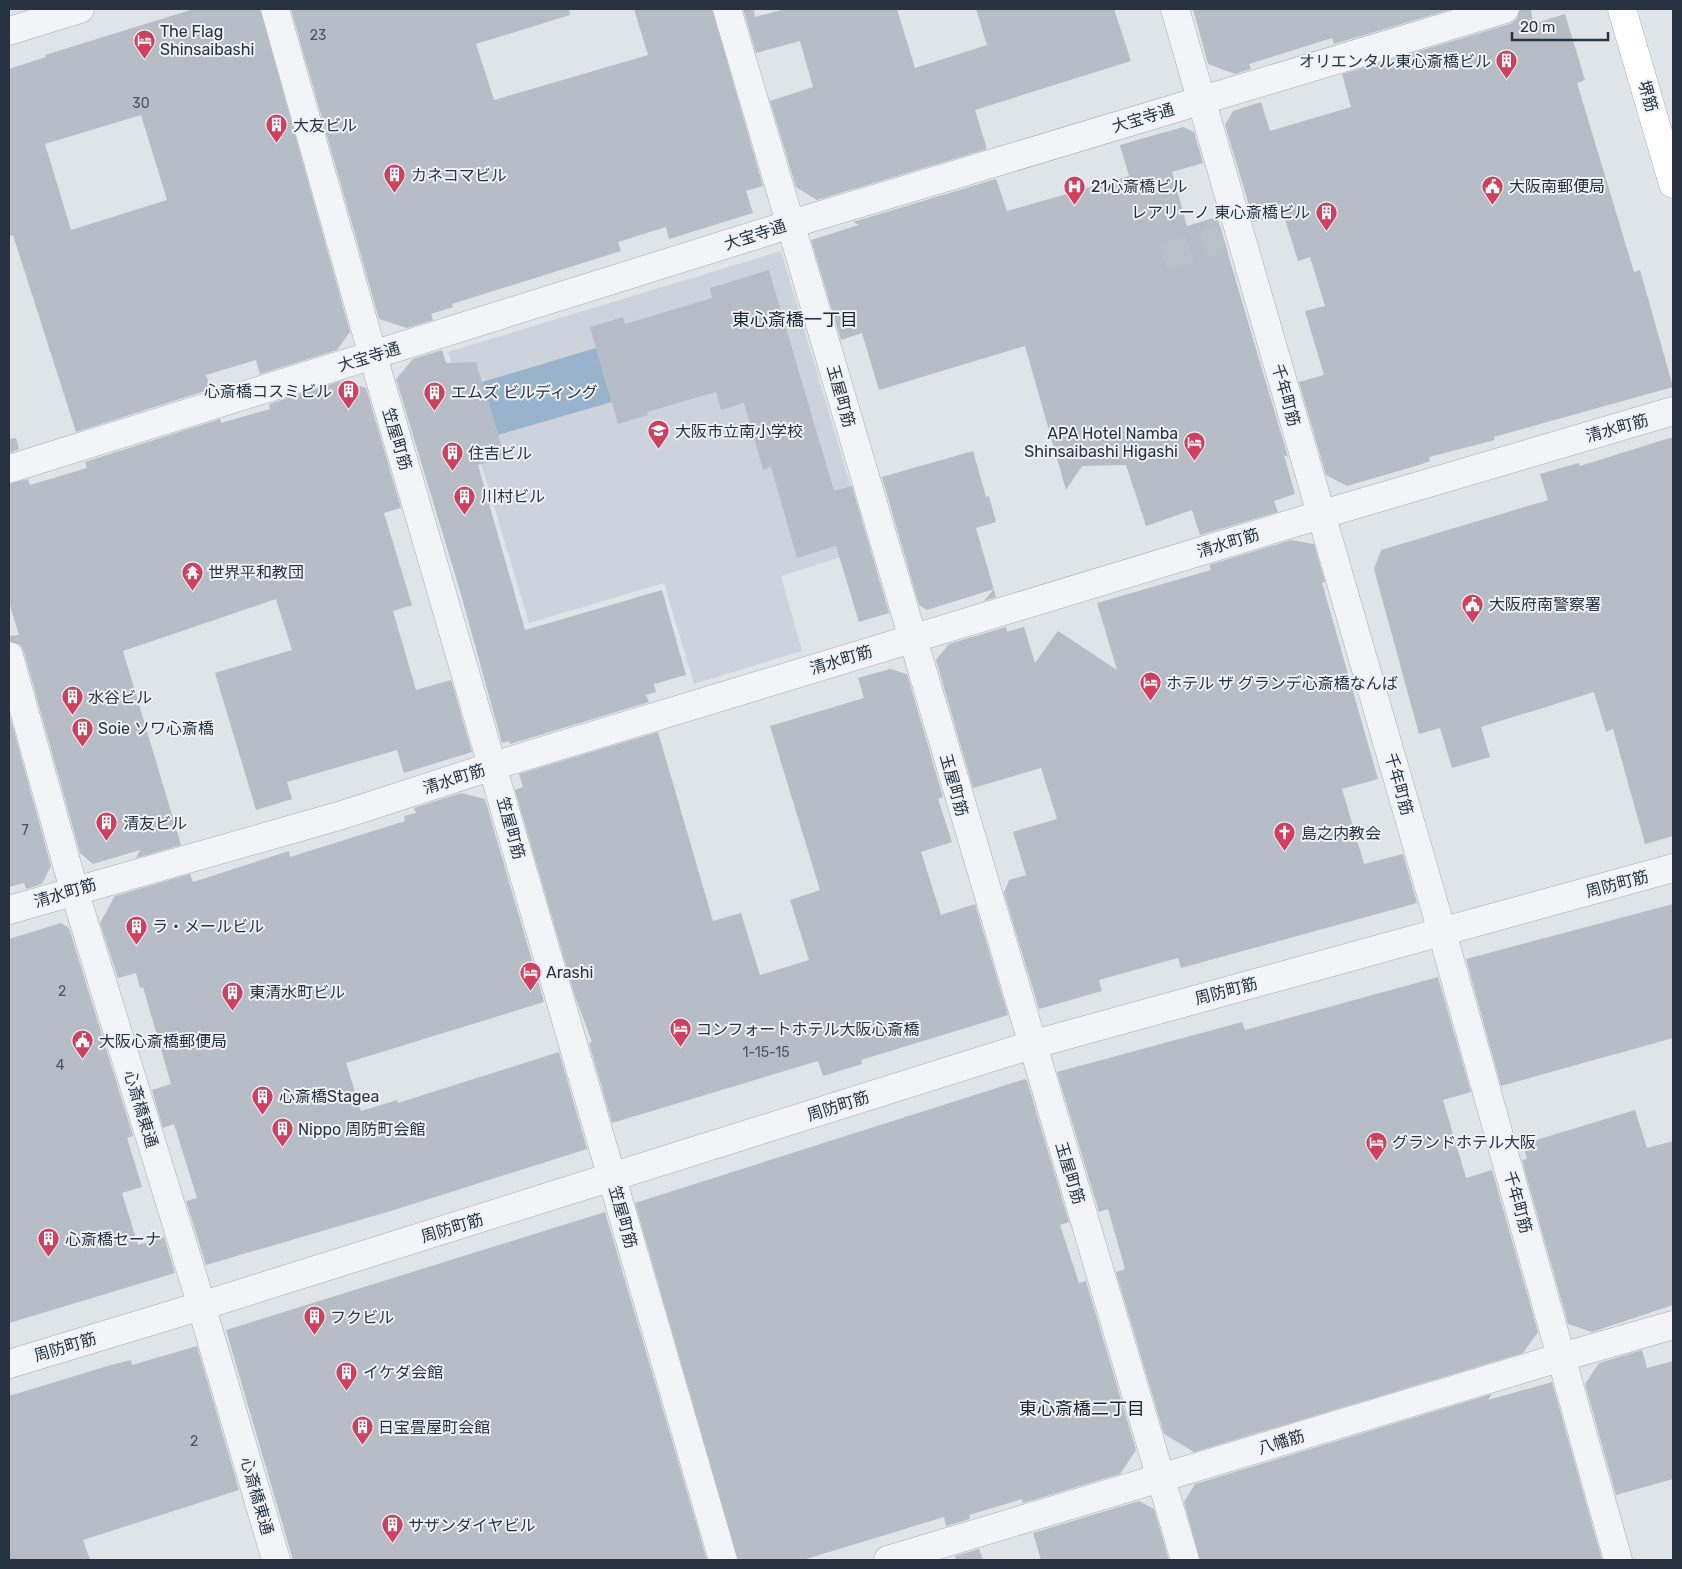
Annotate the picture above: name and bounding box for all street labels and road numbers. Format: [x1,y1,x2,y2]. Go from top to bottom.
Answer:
street label: 堺筋 [1634,78,1662,114]
street label: 大宝寺通 [1110,100,1176,136]
street label: 大宝寺通 [722,216,788,254]
street label: 大宝寺通 [336,339,402,375]
street label: 千年町筋 [1268,362,1304,428]
street label: 玉屋町筋 [823,363,859,429]
street label: 笠屋町筋 [379,406,415,472]
street label: 清水町筋 [1584,410,1650,446]
street label: 清水町筋 [1195,525,1261,561]
street label: 清水町筋 [808,642,874,678]
street label: 千年町筋 [1381,751,1417,817]
street label: 玉屋町筋 [936,752,972,818]
street label: 清水町筋 [421,760,487,798]
street label: 笠屋町筋 [493,795,529,861]
street label: 周防町筋 [1584,867,1650,901]
street label: 清水町筋 [32,875,98,911]
street label: 周防町筋 [1193,974,1259,1008]
street label: 心斎橋東通 [120,1068,162,1150]
street label: 周防町筋 [805,1087,871,1125]
street label: 玉屋町筋 [1052,1140,1088,1206]
street label: 千年町筋 [1500,1169,1536,1235]
street label: 笠屋町筋 [605,1184,641,1250]
street label: 周防町筋 [419,1210,485,1246]
street label: 周防町筋 [32,1329,98,1365]
street label: 八幡筋 [1255,1426,1307,1458]
street label: 心斎橋東通 [237,1455,277,1537]

